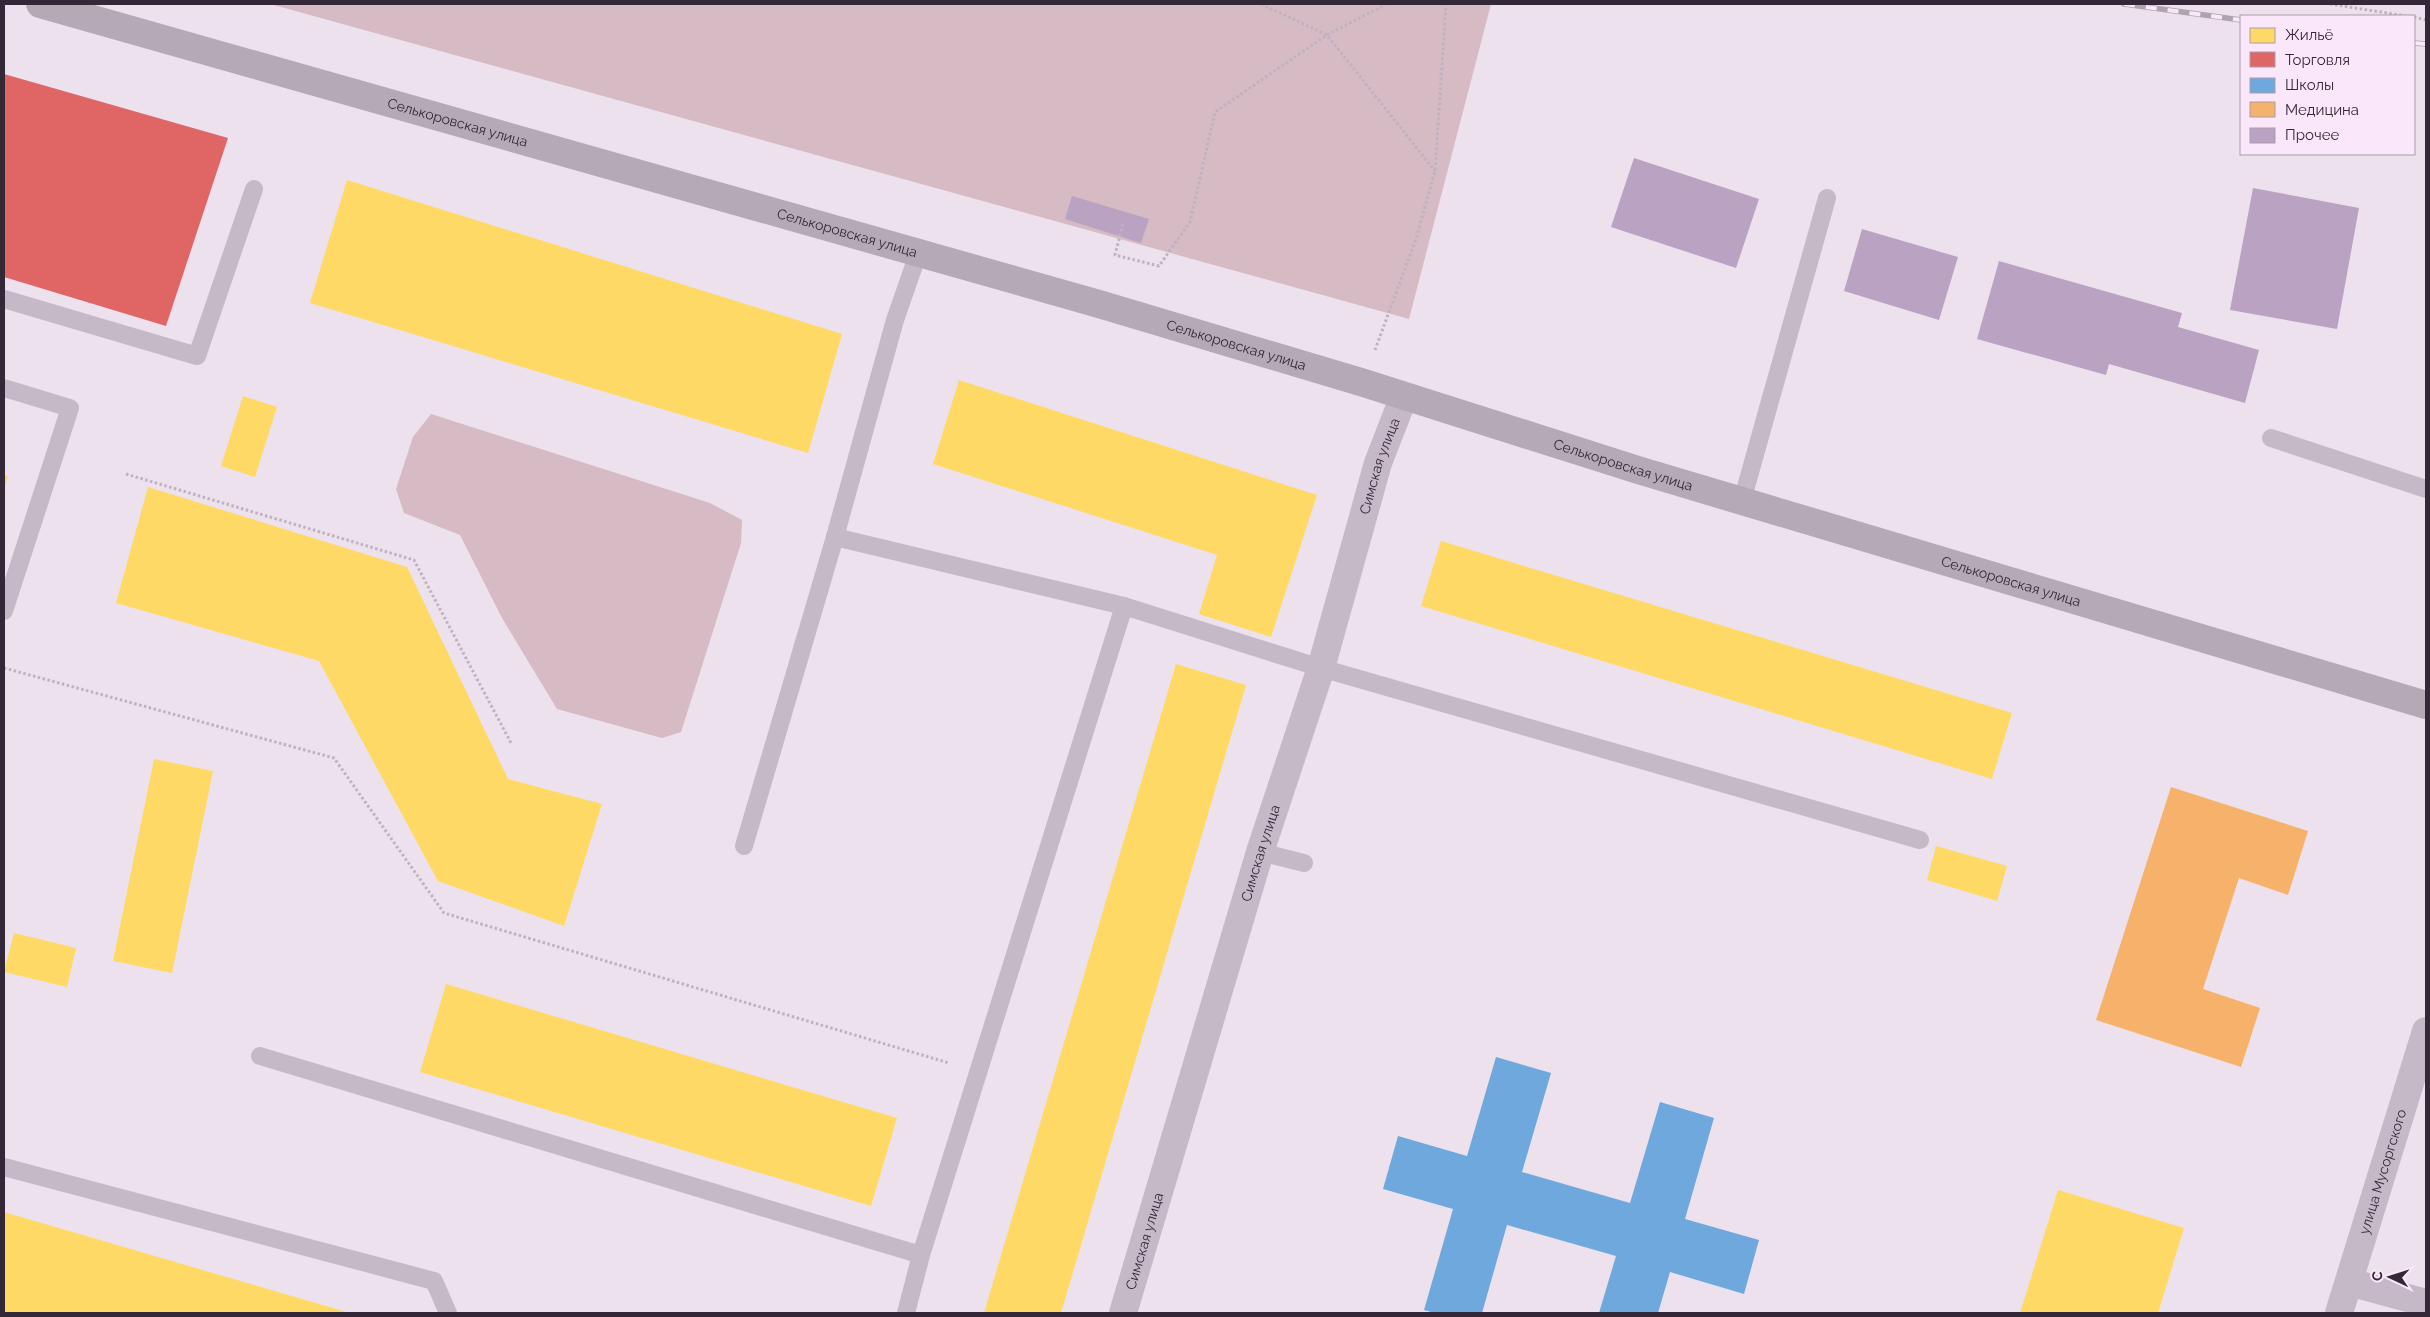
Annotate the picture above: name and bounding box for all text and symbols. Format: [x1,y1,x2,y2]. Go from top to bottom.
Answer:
legend [2240,15,2415,155]
text: Жильё [2285,26,2334,44]
text: Торговля [2285,51,2350,69]
text: Школы [2285,76,2334,94]
street label: Селькоровская улица [386,95,530,150]
text: Медицина [2285,101,2359,119]
text: Прочее [2285,126,2339,144]
street label: Селькоровская улица [775,205,919,260]
street label: Селькоровская улица [1165,317,1308,373]
street label: Симская улица [1356,416,1403,516]
street label: Селькоровская улица [1551,436,1695,494]
street label: Селькоровская улица [1939,553,2083,610]
street label: Симская улица [1238,803,1283,903]
street label: улица Мусоргского [2356,1107,2409,1236]
street label: Симская улица [1122,1191,1166,1292]
north arrow [2365,1252,2415,1302]
text: С [2369,1270,2385,1281]

